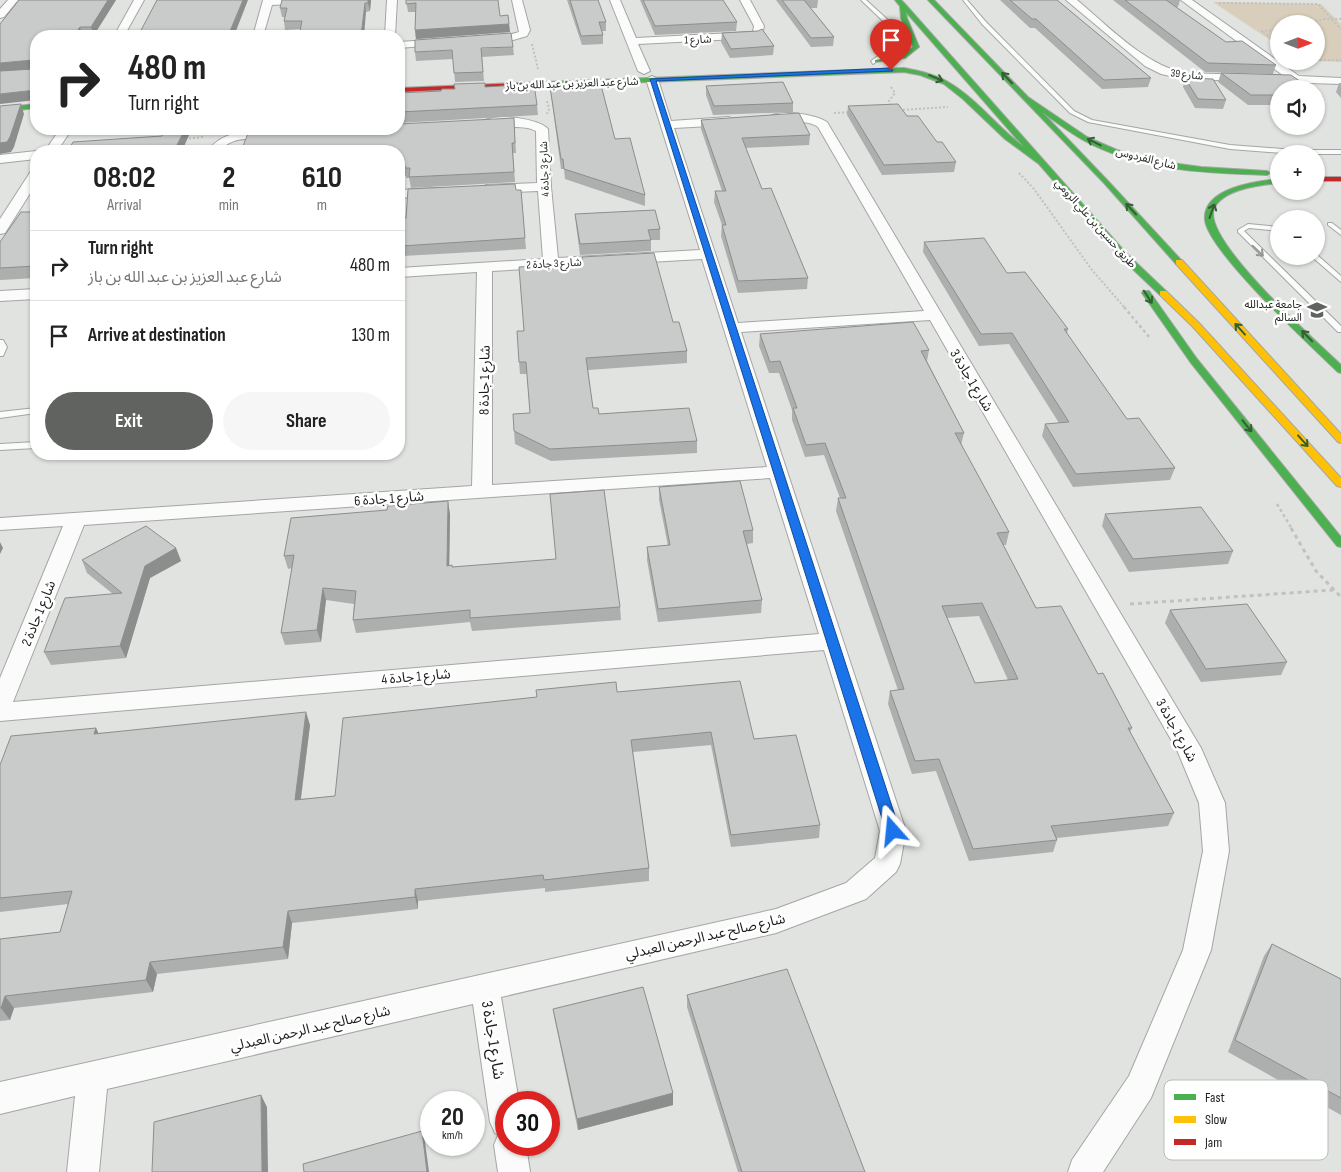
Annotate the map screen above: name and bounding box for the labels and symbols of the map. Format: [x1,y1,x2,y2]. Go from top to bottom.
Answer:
north arrow [1270,15,1325,70]
pin [870,19,912,70]
street label: شارع 1 [684,33,712,47]
street label: شارع 39 [1170,66,1204,84]
one-way arrow [1001,72,1013,84]
one-way arrow [928,73,943,83]
street label: شارع عبد العزيز بن عبد الله بن باز [504,75,639,93]
one-way arrow [1087,137,1102,146]
street label: شارع 3 جادة 4 [537,141,553,197]
street label: شارع الفردوس [1114,145,1178,173]
street label: طريق حسين بن علي الرومي [1050,176,1139,272]
one-way arrow [1125,202,1137,215]
one-way arrow [1208,204,1217,220]
one-way arrow [1252,245,1264,257]
street label: شارع 3 جادة 2 [526,256,582,272]
one-way arrow [1144,289,1154,303]
place label: جامعة عبدالله السالم [1244,298,1303,326]
school or university icon: جامعة عبدالله السالم [1306,299,1328,321]
one-way arrow [1234,322,1246,335]
one-way arrow [1301,329,1313,342]
street label: شارع 1 جادة 8 [475,345,496,415]
street label: شارع 1 جادة 3 [945,346,997,415]
one-way arrow [1241,419,1252,432]
one-way arrow [1296,434,1308,447]
street label: شارع 1 جادة 6 [354,488,425,511]
street label: شارع 1 جادة 2 [18,578,61,649]
street label: شارع 1 جادة 4 [381,665,452,690]
street label: شارع 1 جادة 3 [1151,696,1201,766]
position arrow [866,804,918,856]
street label: شارع صالح عبد الرحمن العبدلي [623,910,787,965]
street label: شارع 1 جادة 3 [475,1000,508,1081]
street label: شارع صالح عبد الرحمن العبدلي [228,1002,392,1057]
legend [1164,1080,1328,1160]
text: Fast [1205,1089,1225,1106]
speed limit sign: 30 [495,1091,560,1156]
text: Slow [1205,1111,1227,1128]
text: Jam [1204,1134,1222,1151]

